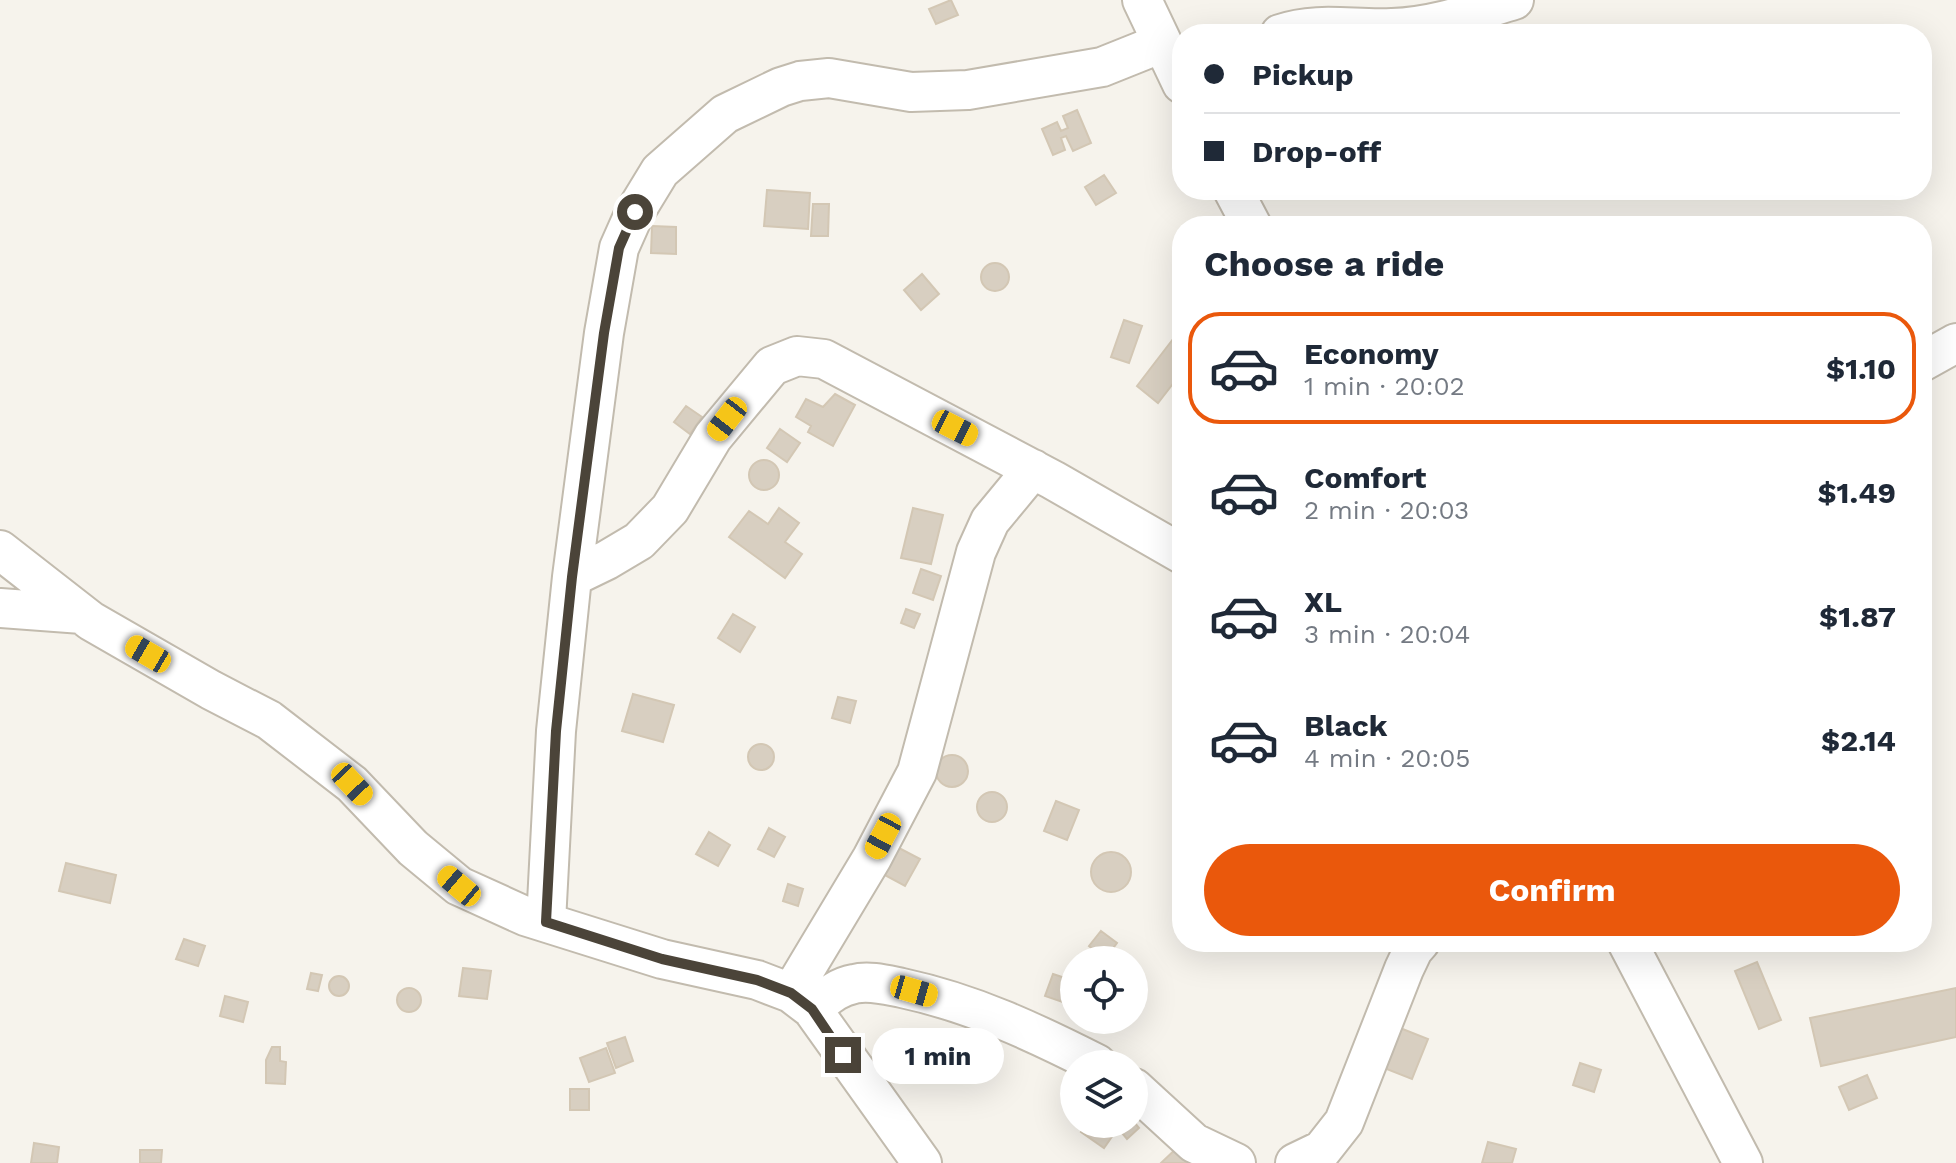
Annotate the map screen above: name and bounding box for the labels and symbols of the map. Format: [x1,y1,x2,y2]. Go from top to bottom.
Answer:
route start [617,194,653,230]
car [703,393,751,445]
car [928,406,982,450]
car [121,632,175,676]
car [327,758,377,810]
car [861,809,905,863]
car [433,861,485,911]
car [888,973,940,1009]
callout: 1 min [871,1027,1003,1083]
route end [825,1037,861,1073]

